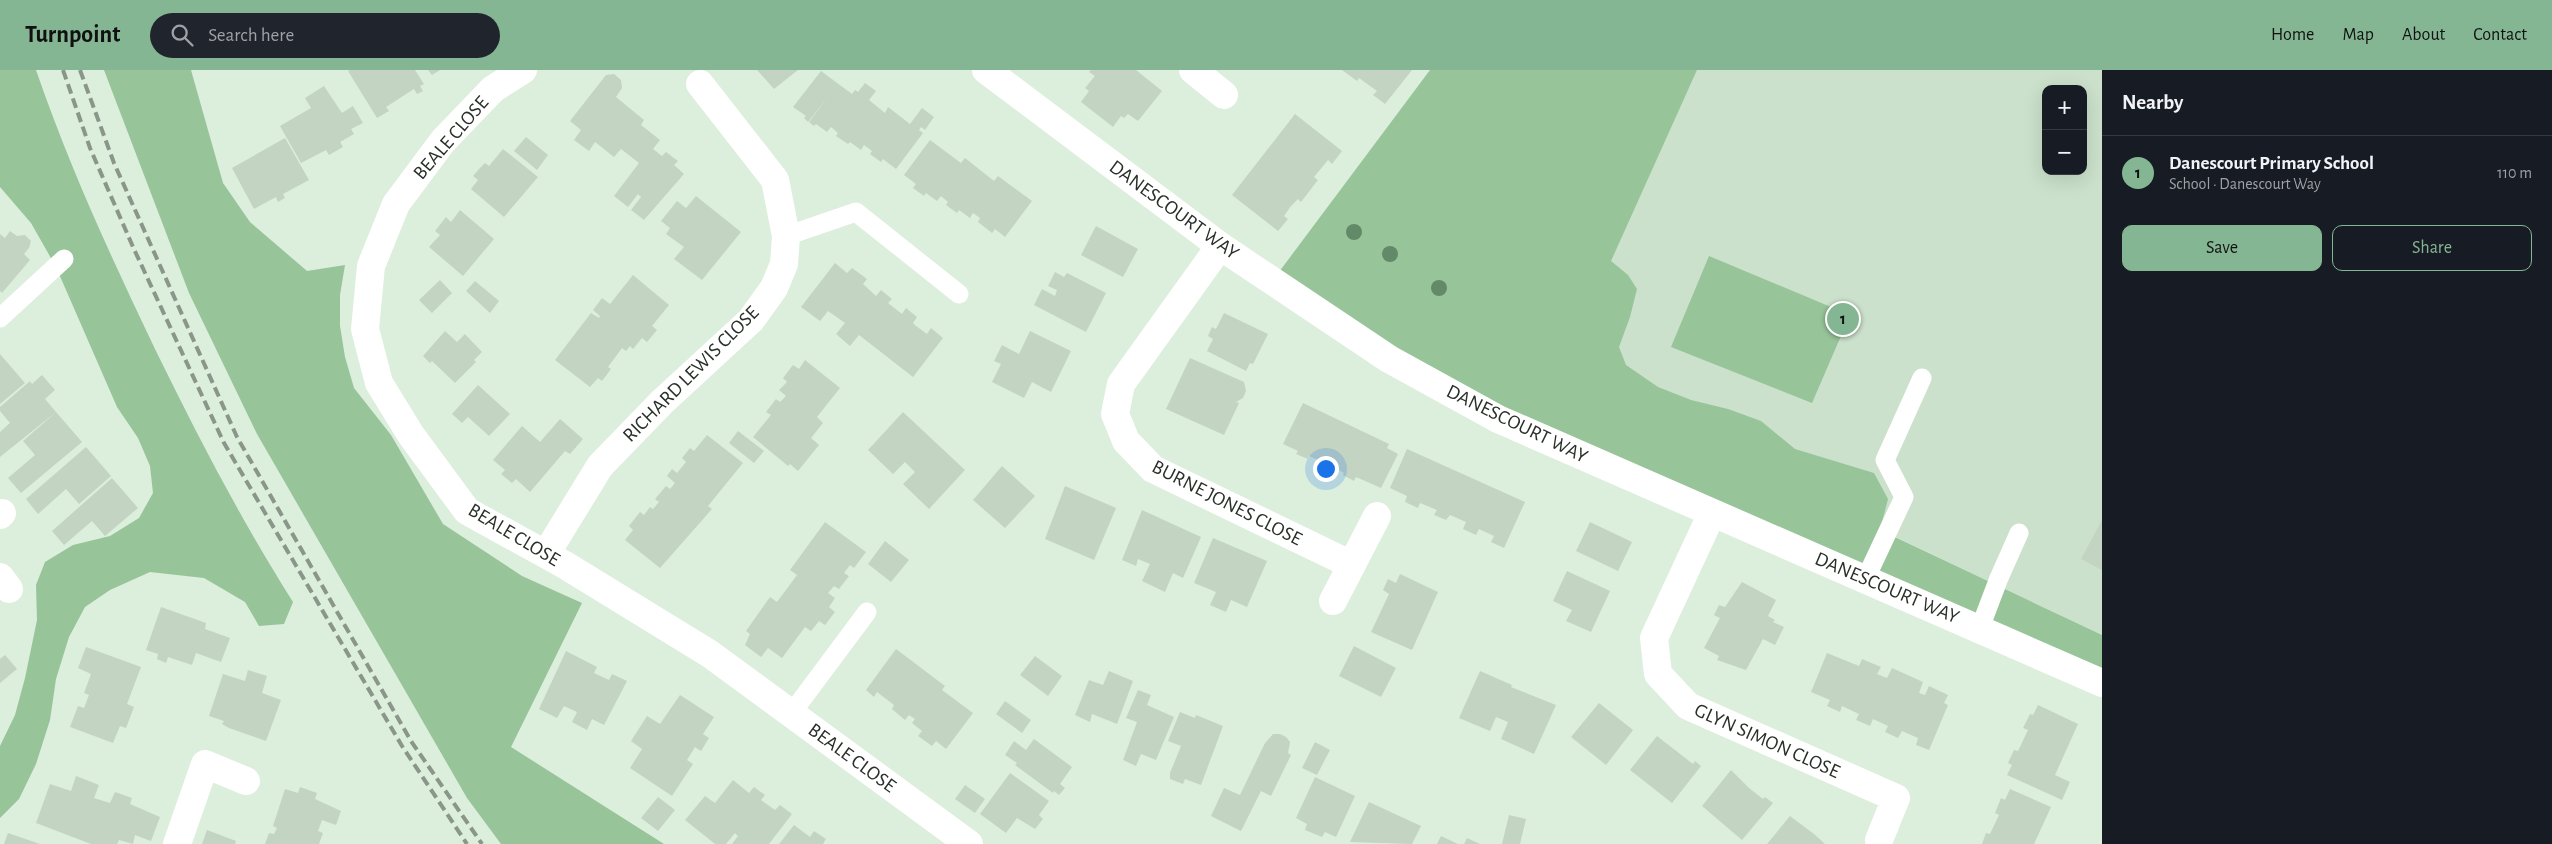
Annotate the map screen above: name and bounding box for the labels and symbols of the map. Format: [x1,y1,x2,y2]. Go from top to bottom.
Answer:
street label: BEALE CLOSE [410,92,493,183]
street label: DANESCOURT WAY [1106,156,1243,264]
pin: 1 [1827,300,1859,338]
street label: RICHARD LEWIS CLOSE [619,302,763,446]
street label: DANESCOURT WAY [1443,381,1591,467]
your location [1313,456,1339,482]
street label: BURNE JONES CLOSE [1149,457,1306,550]
street label: BEALE CLOSE [465,500,564,570]
street label: DANESCOURT WAY [1812,549,1962,628]
street label: GLYN SIMON CLOSE [1691,700,1843,782]
street label: BEALE CLOSE [804,720,900,797]

